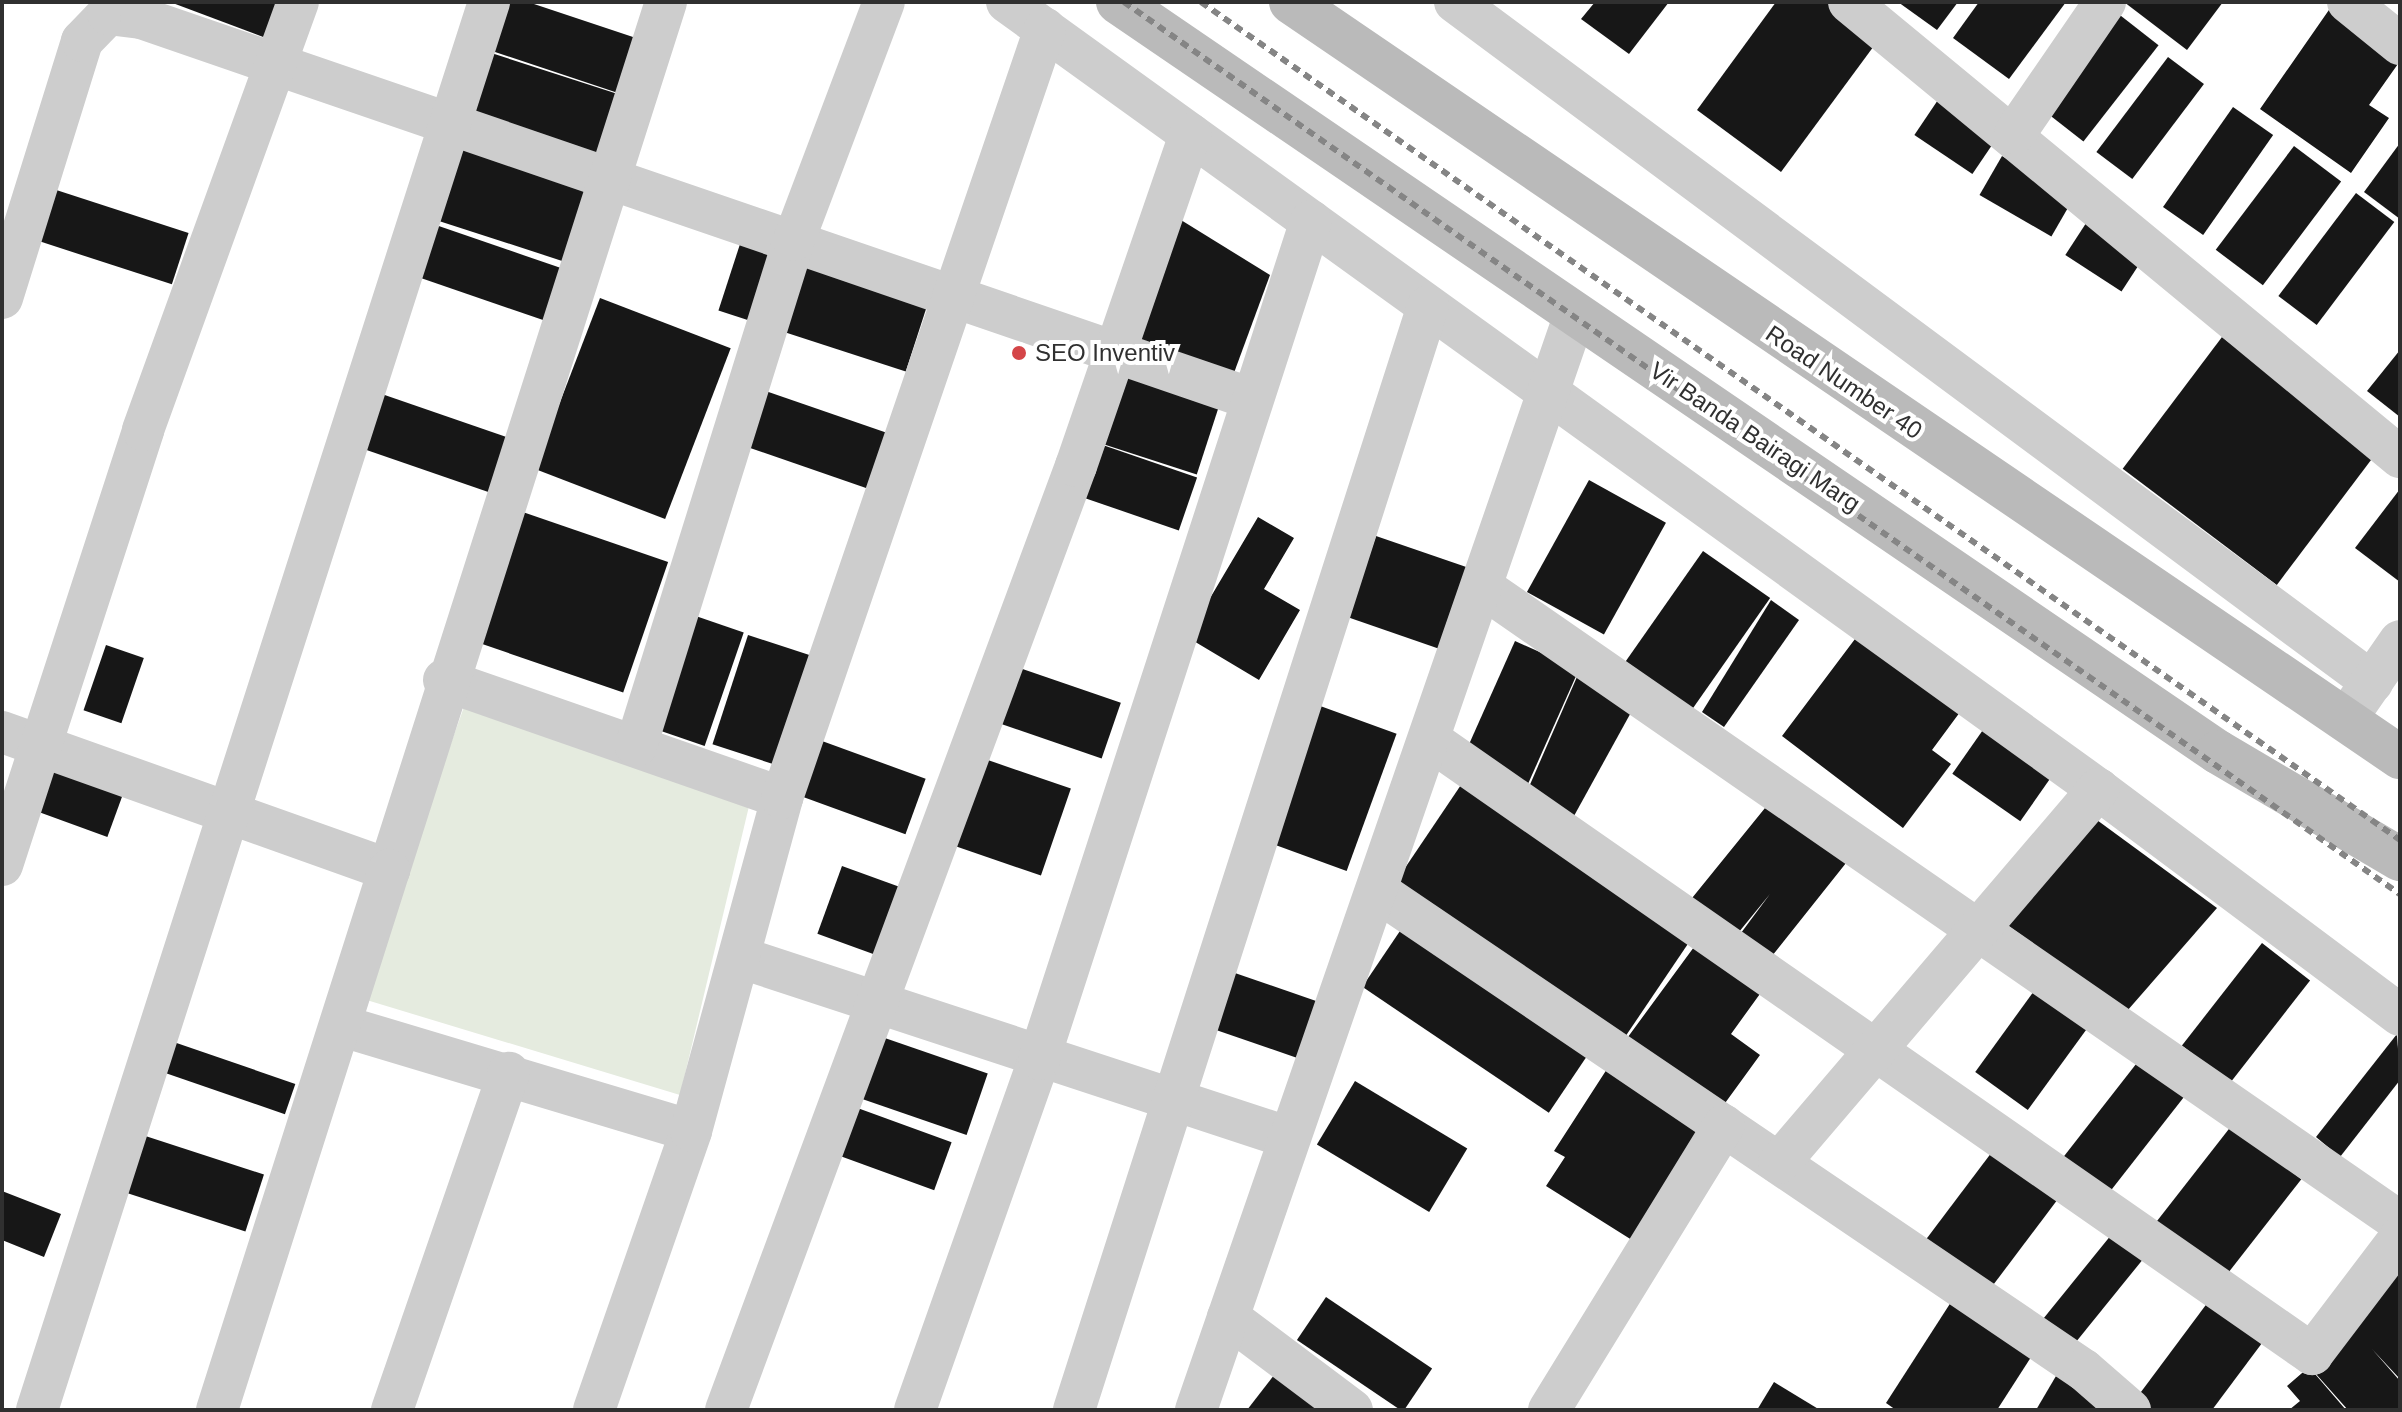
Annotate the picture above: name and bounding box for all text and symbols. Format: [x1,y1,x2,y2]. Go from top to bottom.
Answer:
street label: Road Number 40 [1760,319,1928,445]
place label: SEO Inventiv [1035,339,1175,367]
marker: SEO Inventiv [1010,344,1028,362]
street label: Vir Banda Bairagi Marg [1644,356,1866,518]

